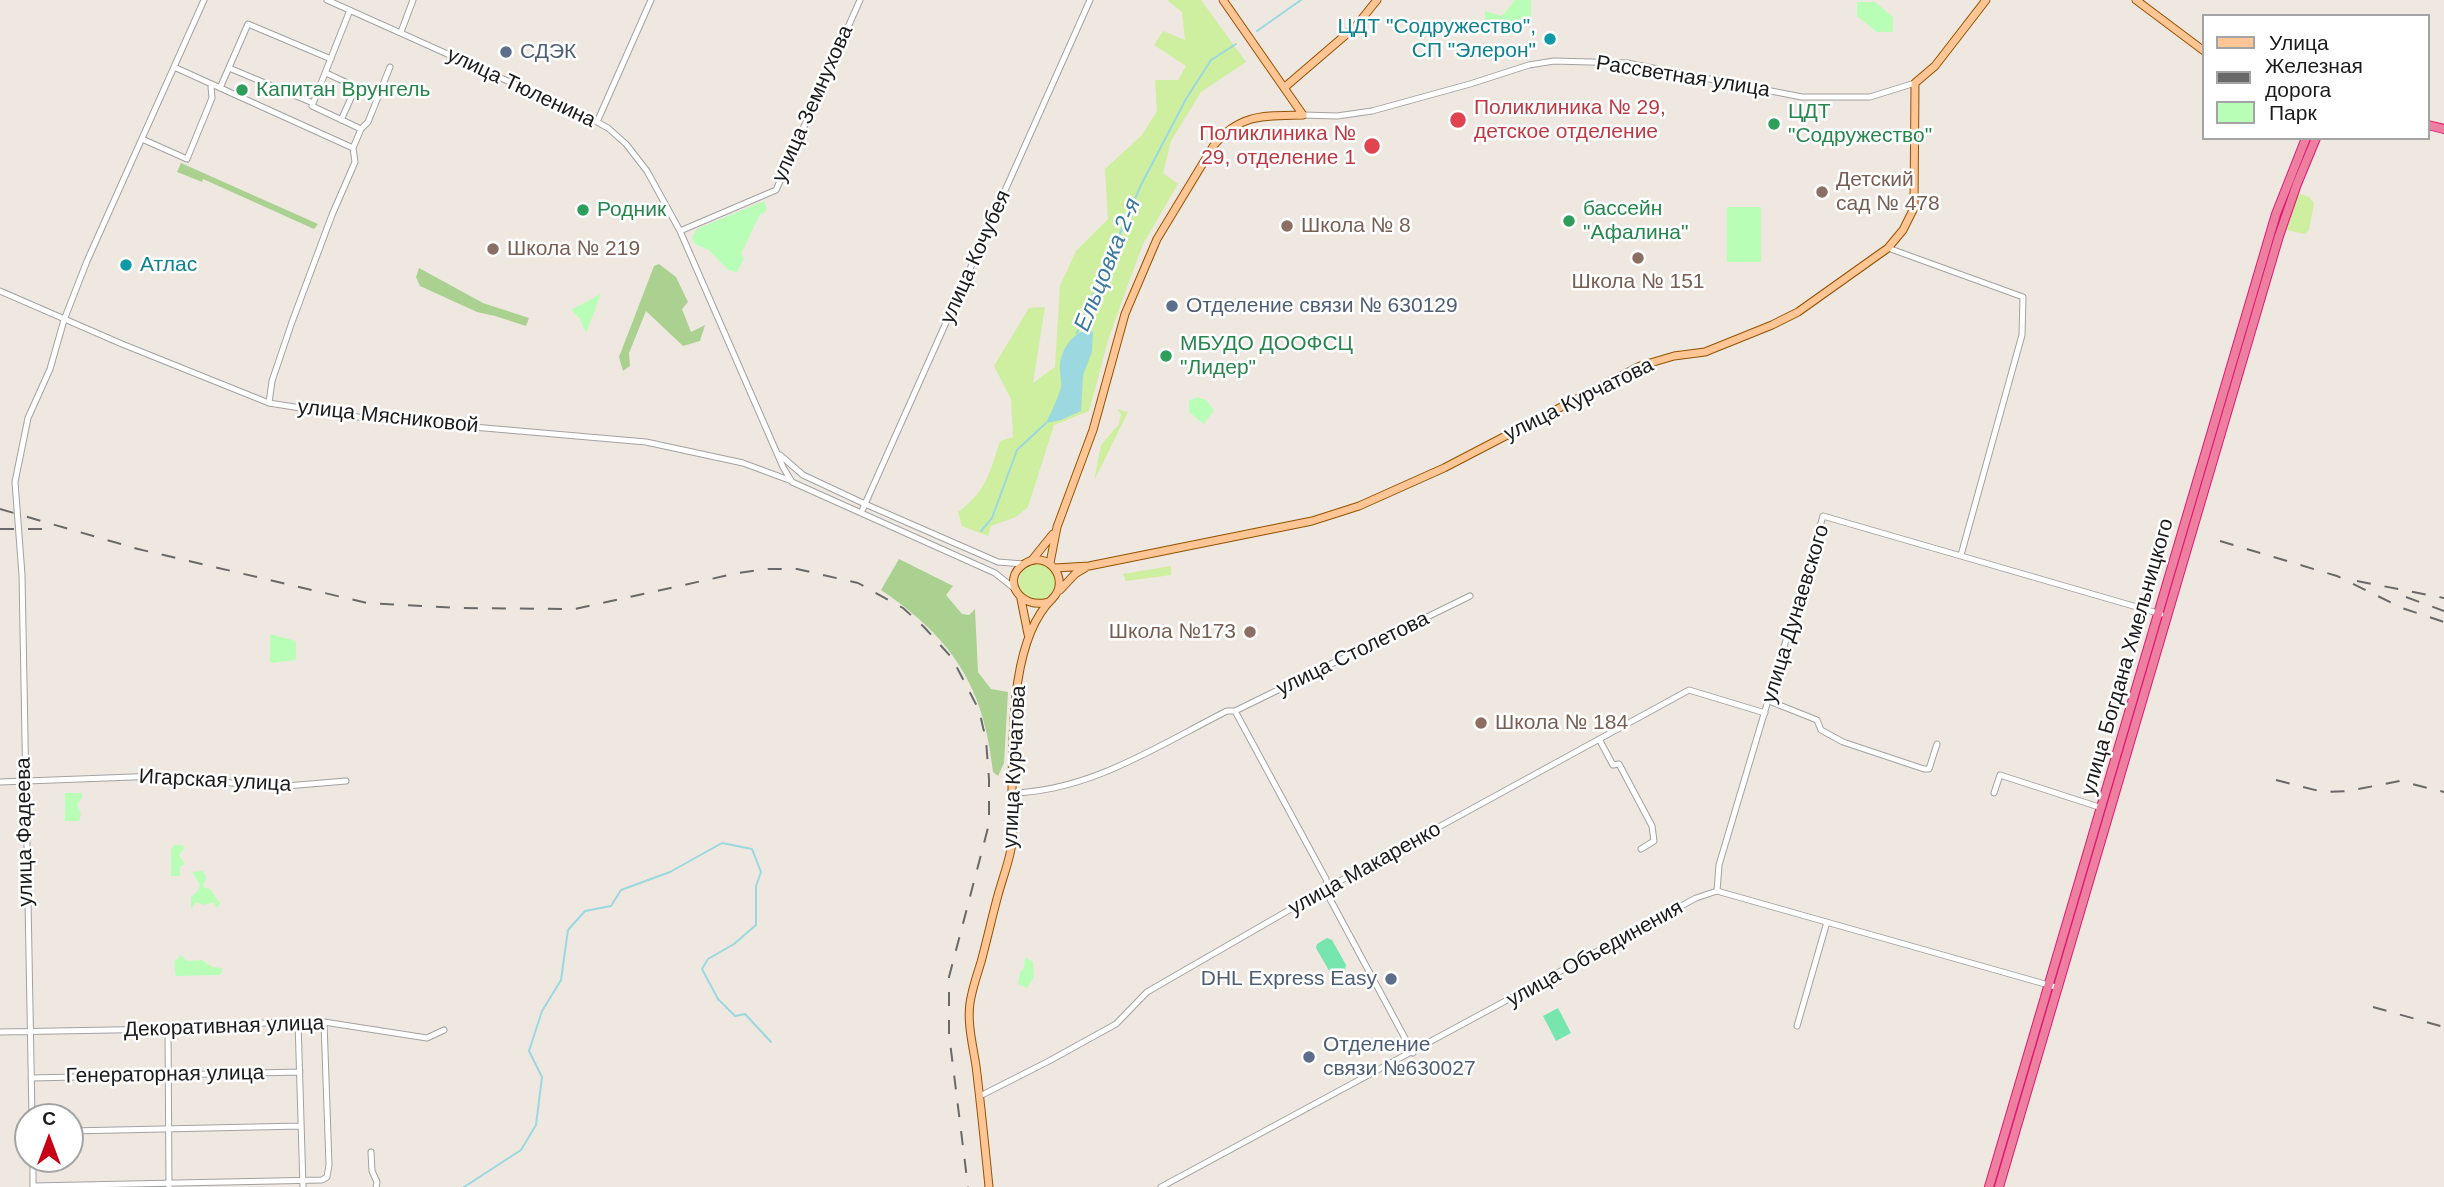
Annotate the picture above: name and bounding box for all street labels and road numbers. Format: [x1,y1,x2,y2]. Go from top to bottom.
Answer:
street label: улица Земнухова [767,22,859,186]
street label: улица Тюленина [443,42,599,134]
street label: Рассветная улица [1594,51,1772,103]
street label: улица Кочубея [935,186,1017,328]
street label: улица Курчатова [1500,353,1658,447]
street label: улица Мясниковой [296,395,480,439]
street label: улица Богдана Хмельницкого [2076,516,2180,798]
street label: улица Дунаевского [1757,522,1835,706]
street label: улица Столетова [1273,606,1433,702]
street label: улица Курчатова [998,685,1032,849]
street label: улица Фадеева [11,757,39,907]
street label: Игарская улица [138,764,292,798]
street label: улица Макаренко [1284,817,1446,921]
street label: улица Объединения [1503,895,1687,1013]
street label: Декоративная улица [123,1011,325,1043]
street label: Генераторная улица [65,1061,265,1089]

